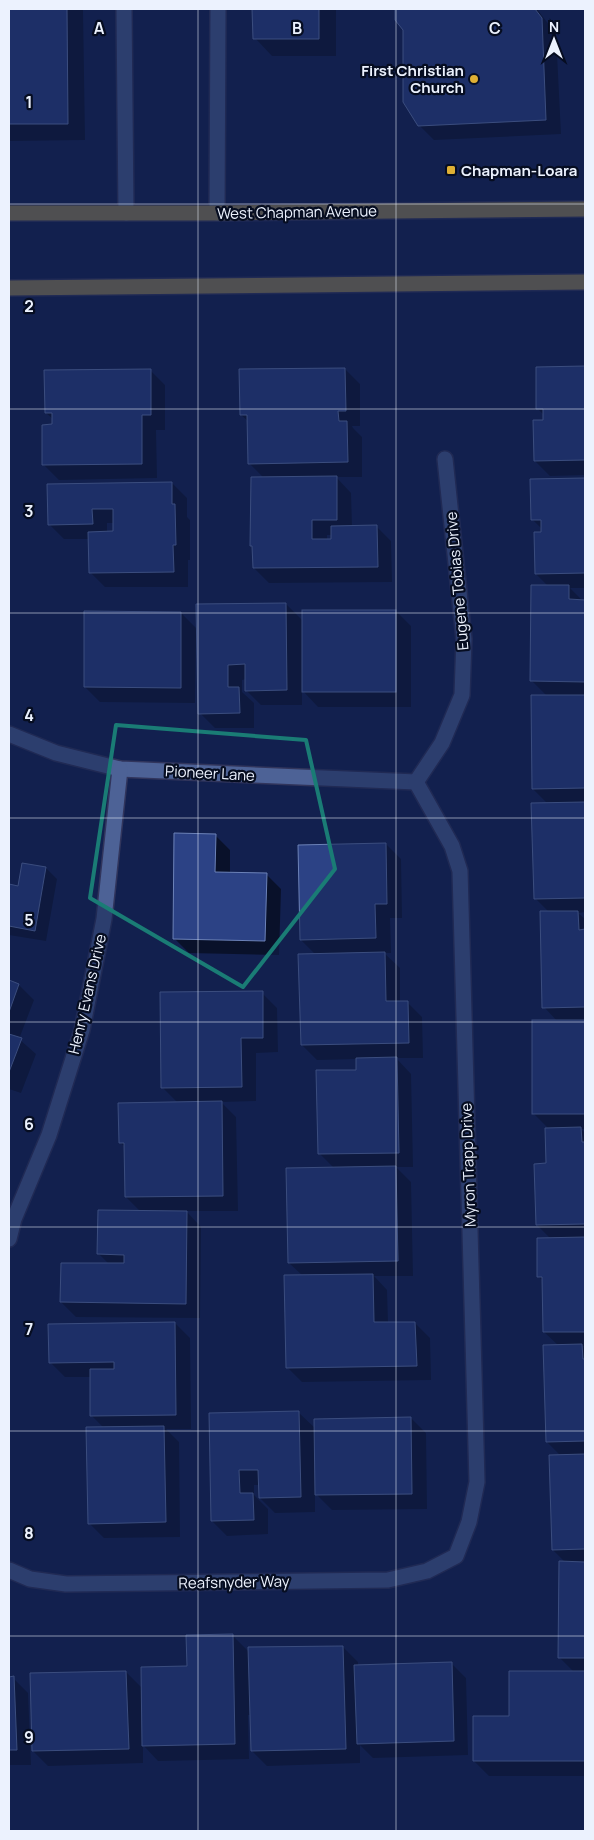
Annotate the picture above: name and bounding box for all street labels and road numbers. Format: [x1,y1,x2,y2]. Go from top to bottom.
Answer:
street label: West Chapman Avenue [217,200,377,224]
street label: Eugene Tobias Drive [440,511,474,651]
street label: Pioneer Lane [165,760,256,786]
street label: Henry Evans Drive [63,932,111,1056]
street label: Myron Trapp Drive [455,1102,481,1227]
street label: Reafsnyder Way [178,1571,290,1593]

